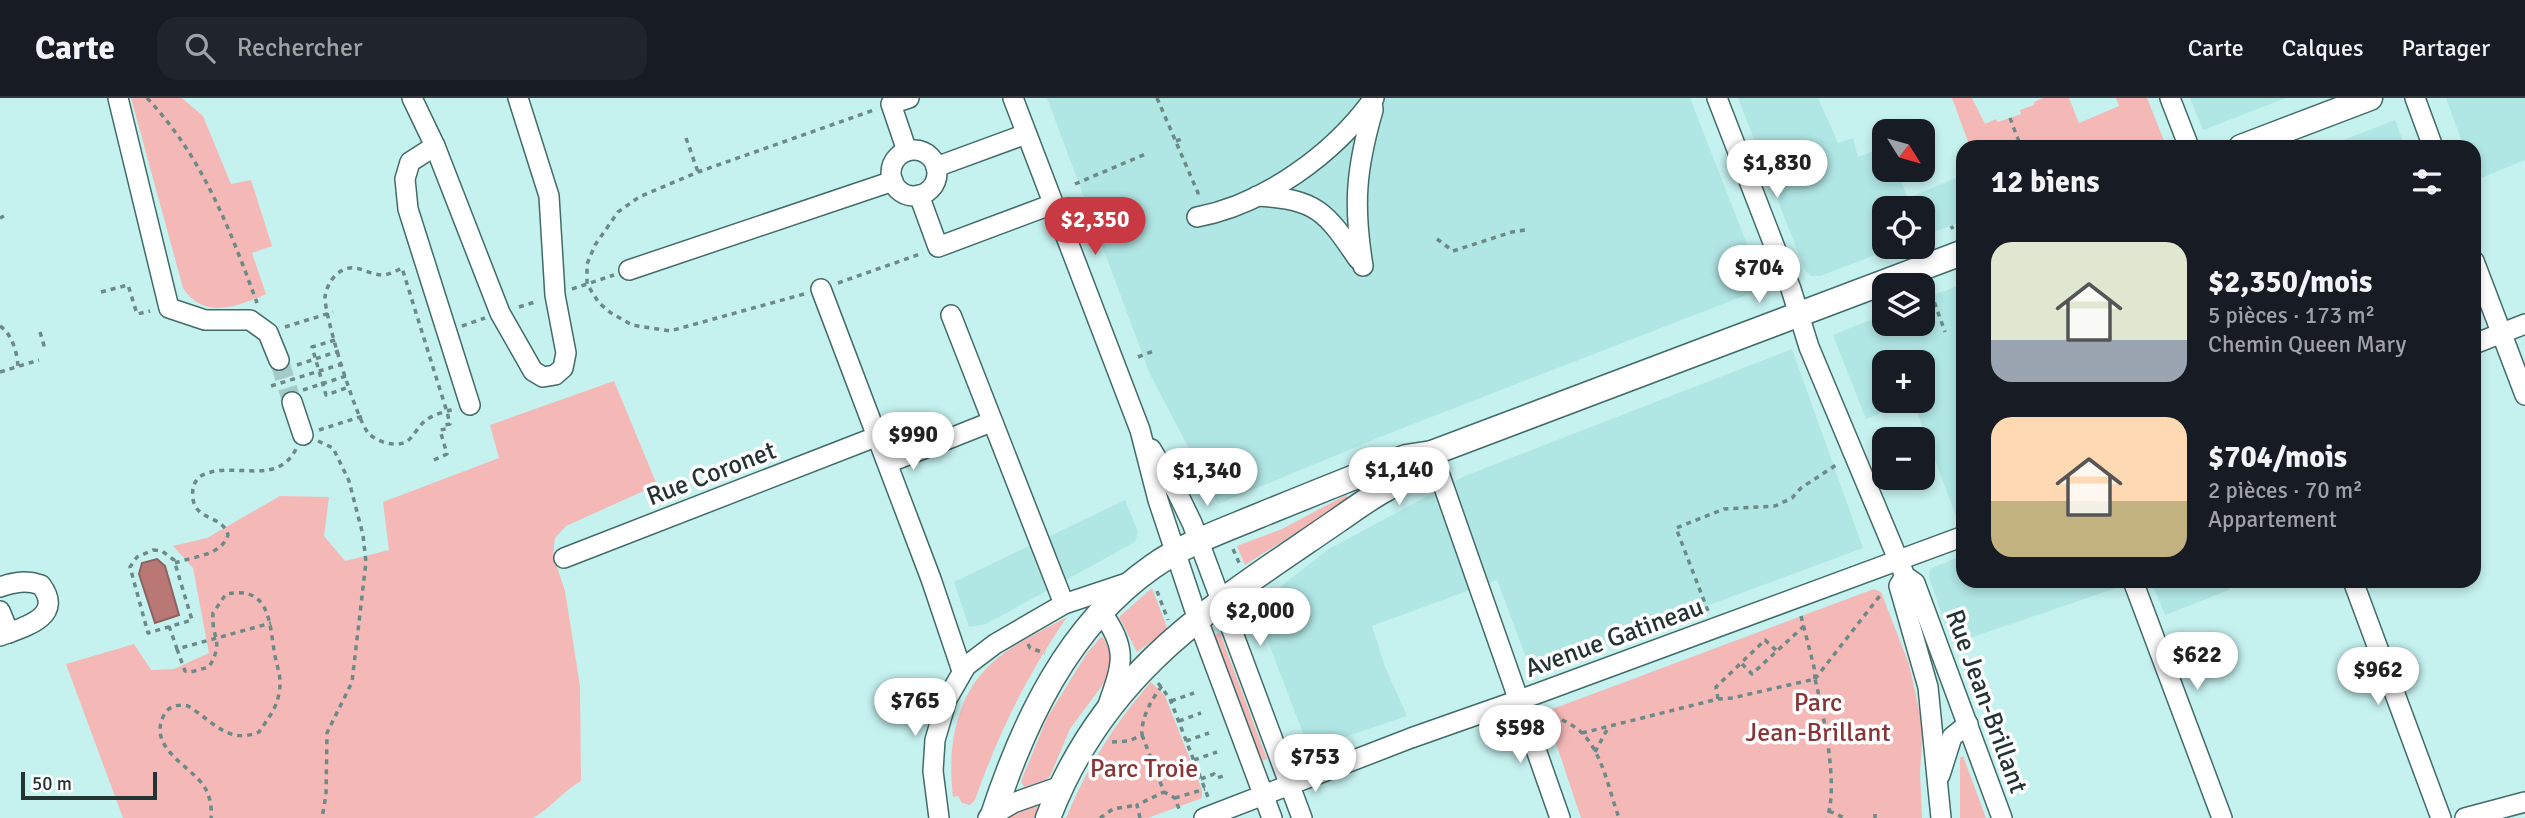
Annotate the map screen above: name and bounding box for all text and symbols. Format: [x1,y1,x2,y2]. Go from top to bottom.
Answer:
search box [157,17,647,80]
text: Carte [35,28,115,69]
icon: search [181,29,219,67]
text: Rechercher [237,32,363,64]
text: Carte [2188,33,2244,63]
text: Calques [2282,33,2363,63]
text: Partager [2401,33,2490,63]
north arrow [1872,119,1936,182]
map controls [1872,119,1935,490]
pin: $1,830 [1720,140,1834,200]
text: $1,830 [1743,148,1811,177]
icon: filters [2408,163,2446,201]
text: 12 biens [1991,164,2100,201]
button: locate [1872,196,1935,259]
pin: $2,350 [1038,198,1152,257]
text: $2,350 [1061,205,1129,234]
pin: $704 [1718,246,1800,305]
text: $704 [1734,253,1784,282]
text: $2,350/mois [2208,264,2372,301]
icon: home [2047,270,2131,354]
button: layers [1872,273,1935,336]
text: 5 pièces · 173 m² [2208,301,2375,330]
text: Chemin Queen Mary [2208,330,2406,359]
button: + [1872,350,1935,413]
pin: $990 [872,412,954,472]
text: $990 [888,420,938,449]
button: − [1872,427,1935,490]
street label: Rue Coronet [642,435,781,513]
text: $704/mois [2208,439,2347,476]
icon: home [2047,445,2131,529]
pin: $1,340 [1150,448,1264,508]
pin: $1,140 [1342,448,1456,507]
text: $1,140 [1365,455,1433,484]
text: $1,340 [1173,456,1241,485]
text: 2 pièces · 70 m² [2208,476,2363,505]
text: Appartement [2208,505,2337,534]
pin: $2,000 [1203,588,1317,648]
street label: Avenue Gatineau [1521,591,1708,685]
text: $2,000 [1226,596,1294,625]
street label: Rue Jean-Brillant [1938,605,2034,797]
pin: $622 [2156,632,2238,692]
text: $622 [2172,640,2222,669]
pin: $962 [2337,648,2419,707]
text: $962 [2353,655,2403,684]
pin: $765 [874,678,956,738]
text: $765 [890,686,940,715]
park label: Parc Jean-Brillant [1745,687,1891,749]
pin: $598 [1479,706,1561,765]
text: $598 [1495,713,1545,742]
pin: $753 [1274,734,1356,794]
text: $753 [1290,742,1340,771]
park label: Parc Troie [1090,753,1198,785]
scale bar [21,769,158,801]
text: 50 m [32,772,72,796]

